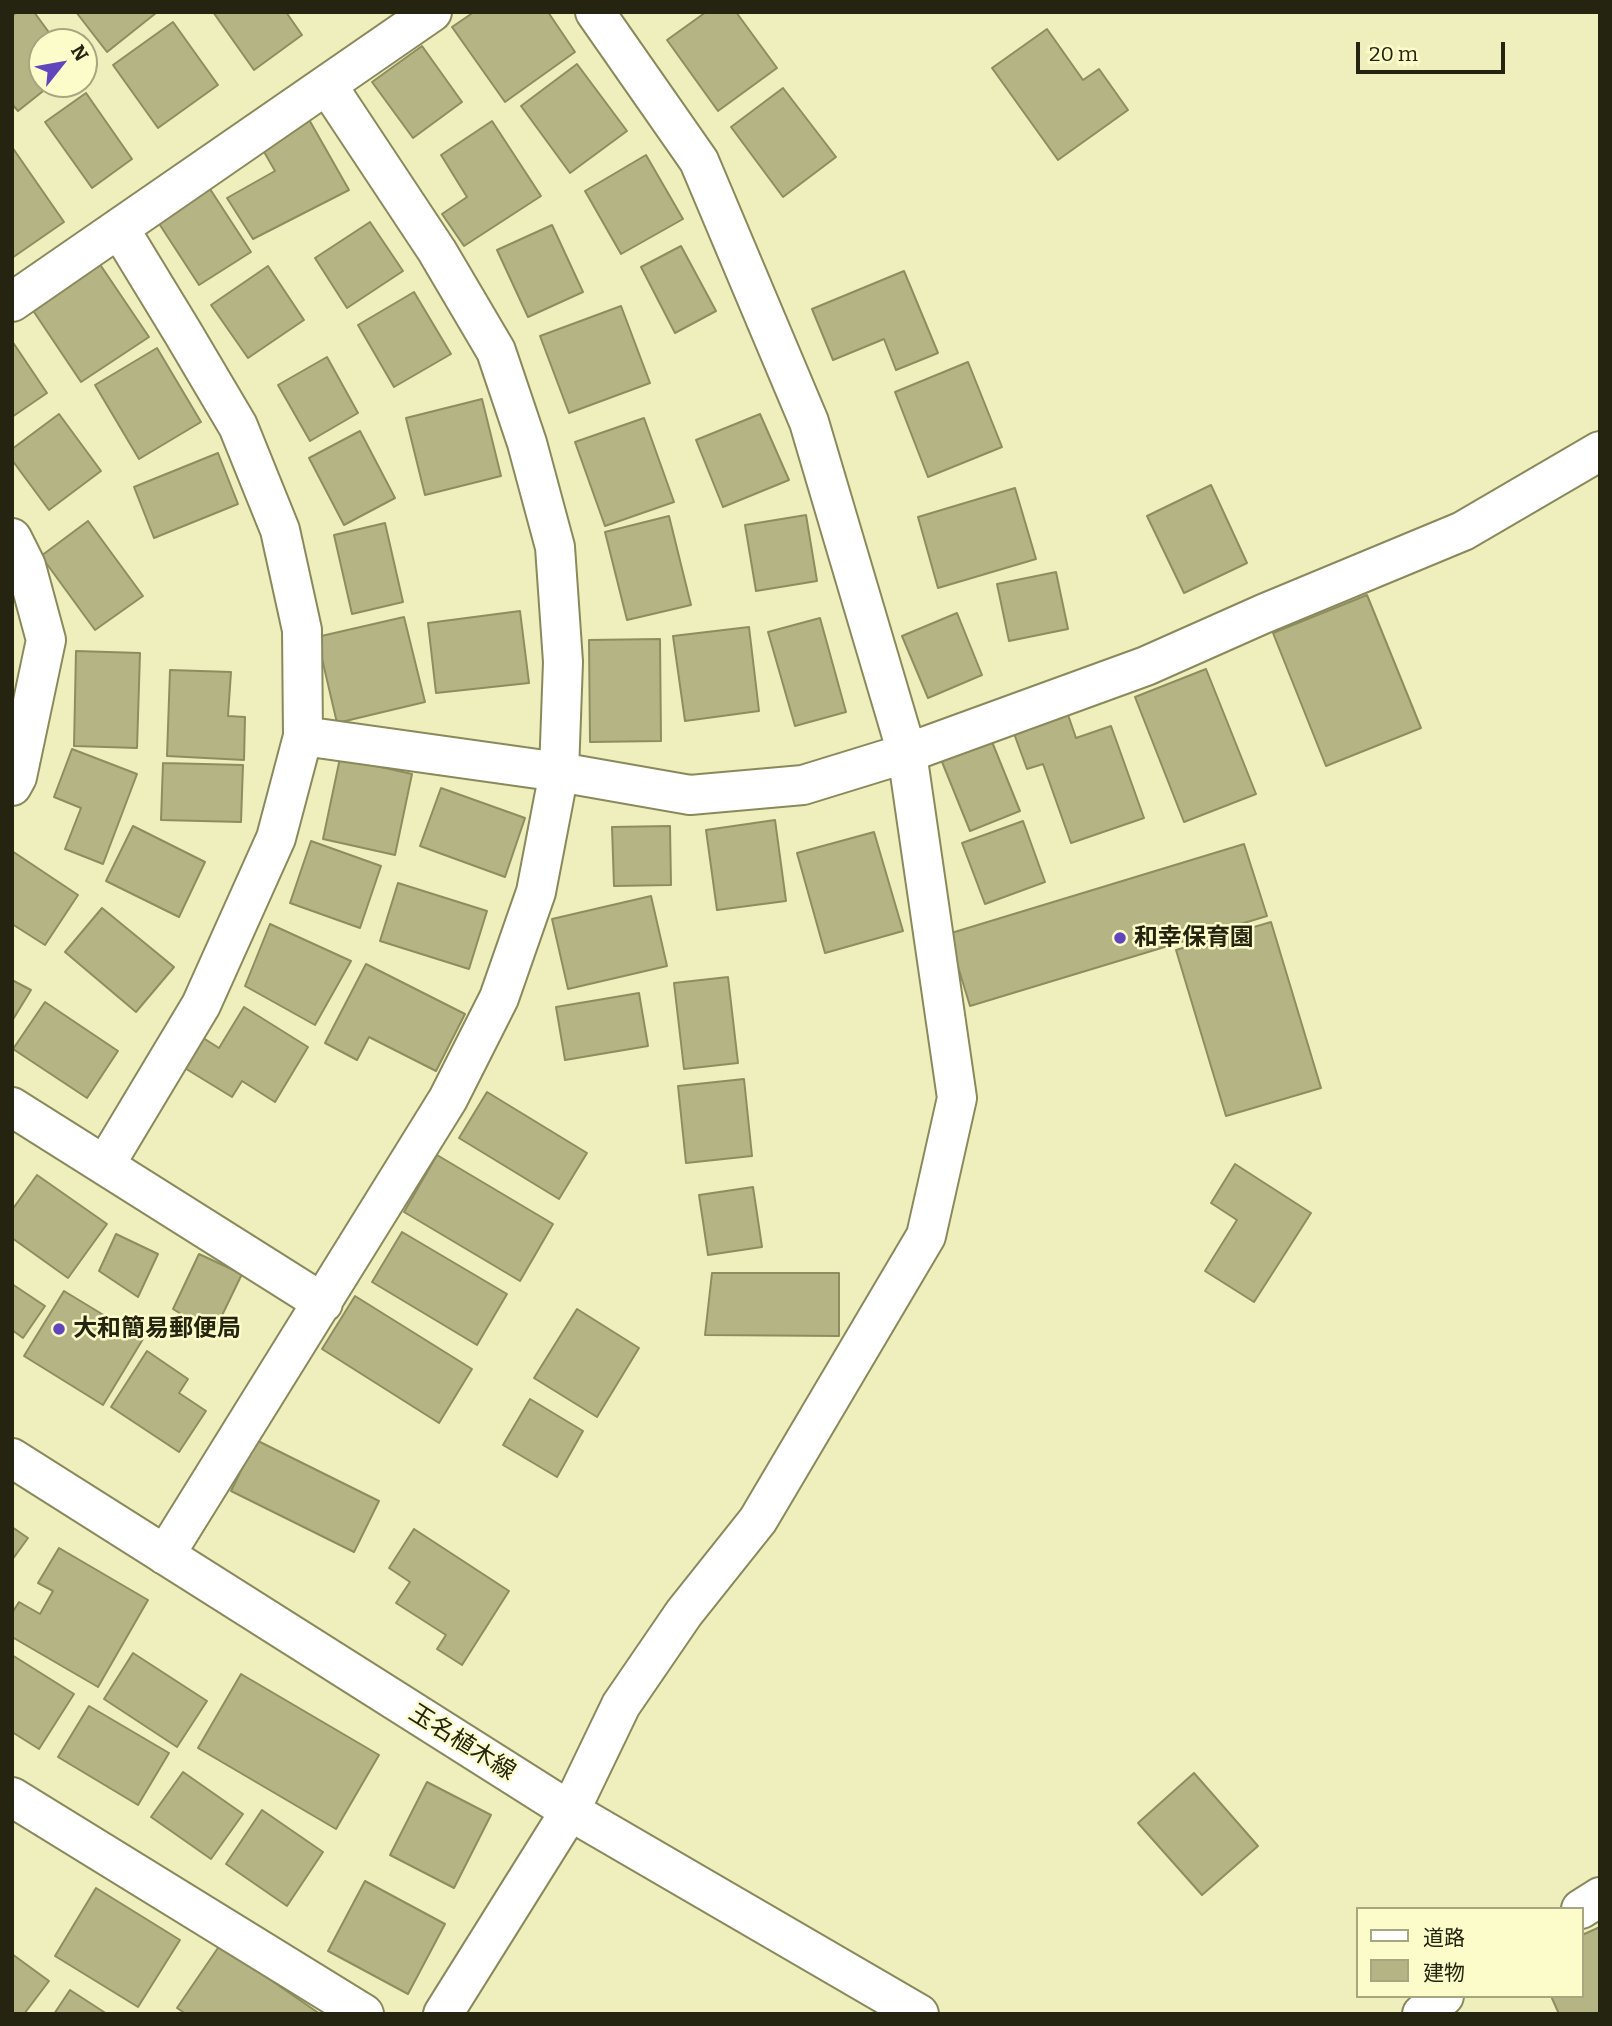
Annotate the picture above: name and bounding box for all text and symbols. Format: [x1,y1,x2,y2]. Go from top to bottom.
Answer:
north arrow [28,28,98,98]
scale bar [1360,28,1509,72]
text: N [66,41,93,65]
text: 20 m [1369,41,1418,67]
place label: 和幸保育園 [1134,924,1254,952]
marker: 和幸保育園 [1112,930,1128,946]
place label: 大和簡易郵便局 [73,1315,241,1343]
marker: 大和簡易郵便局 [51,1321,67,1337]
street label: 玉名植木線 [403,1699,521,1787]
legend [1356,1907,1584,1998]
text: 道路 [1423,1925,1465,1951]
text: 建物 [1423,1960,1465,1986]

